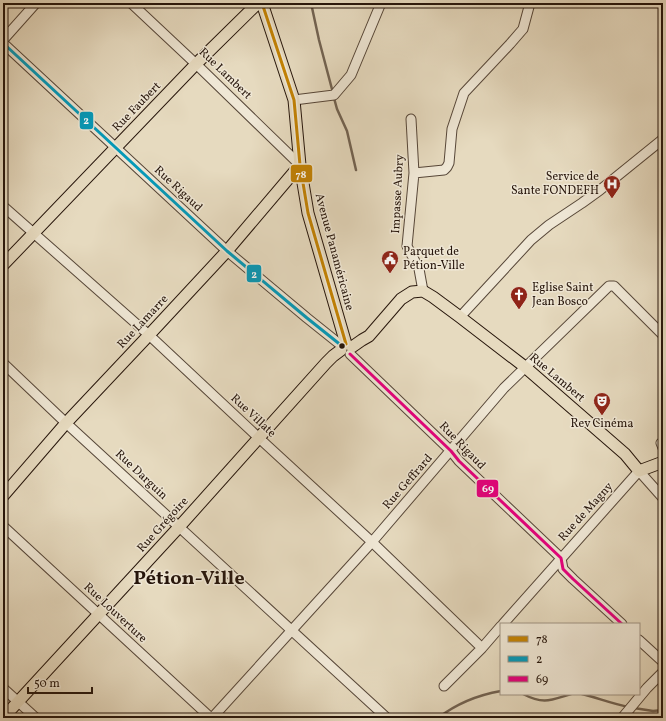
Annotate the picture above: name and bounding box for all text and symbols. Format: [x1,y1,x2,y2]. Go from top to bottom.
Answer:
street label: Rue Lambert [195,45,255,103]
street label: Rue Faubert [109,79,165,135]
line badge: 2 [79,111,94,130]
text: 2 [83,114,89,129]
street label: Impasse Aubry [388,154,408,234]
street label: Rue Rigaud [150,163,206,216]
line badge: 78 [290,164,313,183]
text: 78 [295,168,307,183]
place label: Service de Sante FONDEFH [511,169,599,199]
hospital icon: Service de Sante FONDEFH [602,174,622,199]
street label: Avenue Panaméricaine [311,192,357,313]
place label: Parquet de Pétion-Ville [403,244,465,274]
public building icon: Parquet de Pétion-Ville [380,249,400,274]
line badge: 2 [246,264,262,283]
text: 2 [251,268,257,283]
place label: Eglise Saint Jean Bosco [532,280,593,310]
church icon: Eglise Saint Jean Bosco [509,285,529,310]
street label: Rue Lamarre [114,291,172,352]
unlabelled marker [337,341,347,351]
street label: Rue Lambert [526,350,588,406]
street label: Rue Villate [227,391,279,441]
theatre icon: Rev Cinéma [592,391,612,416]
place label: Rev Cinéma [571,416,633,432]
street label: Rue Rigaud [435,419,489,473]
street label: Rue Darguin [111,446,171,504]
street label: Rue Geffrard [380,451,437,513]
line badge: 69 [476,479,499,498]
street label: Rue de Magny [555,479,617,545]
text: 69 [482,482,494,497]
street label: Rue Grégoire [134,494,192,556]
district label: Pétion-Ville [133,565,245,593]
street label: Rue Louverture [80,579,150,647]
legend [500,623,640,695]
text: 78 [536,632,548,648]
text: 2 [536,652,542,668]
scale bar [28,669,92,695]
text: 69 [536,672,548,688]
text: 50 m [34,676,60,692]

